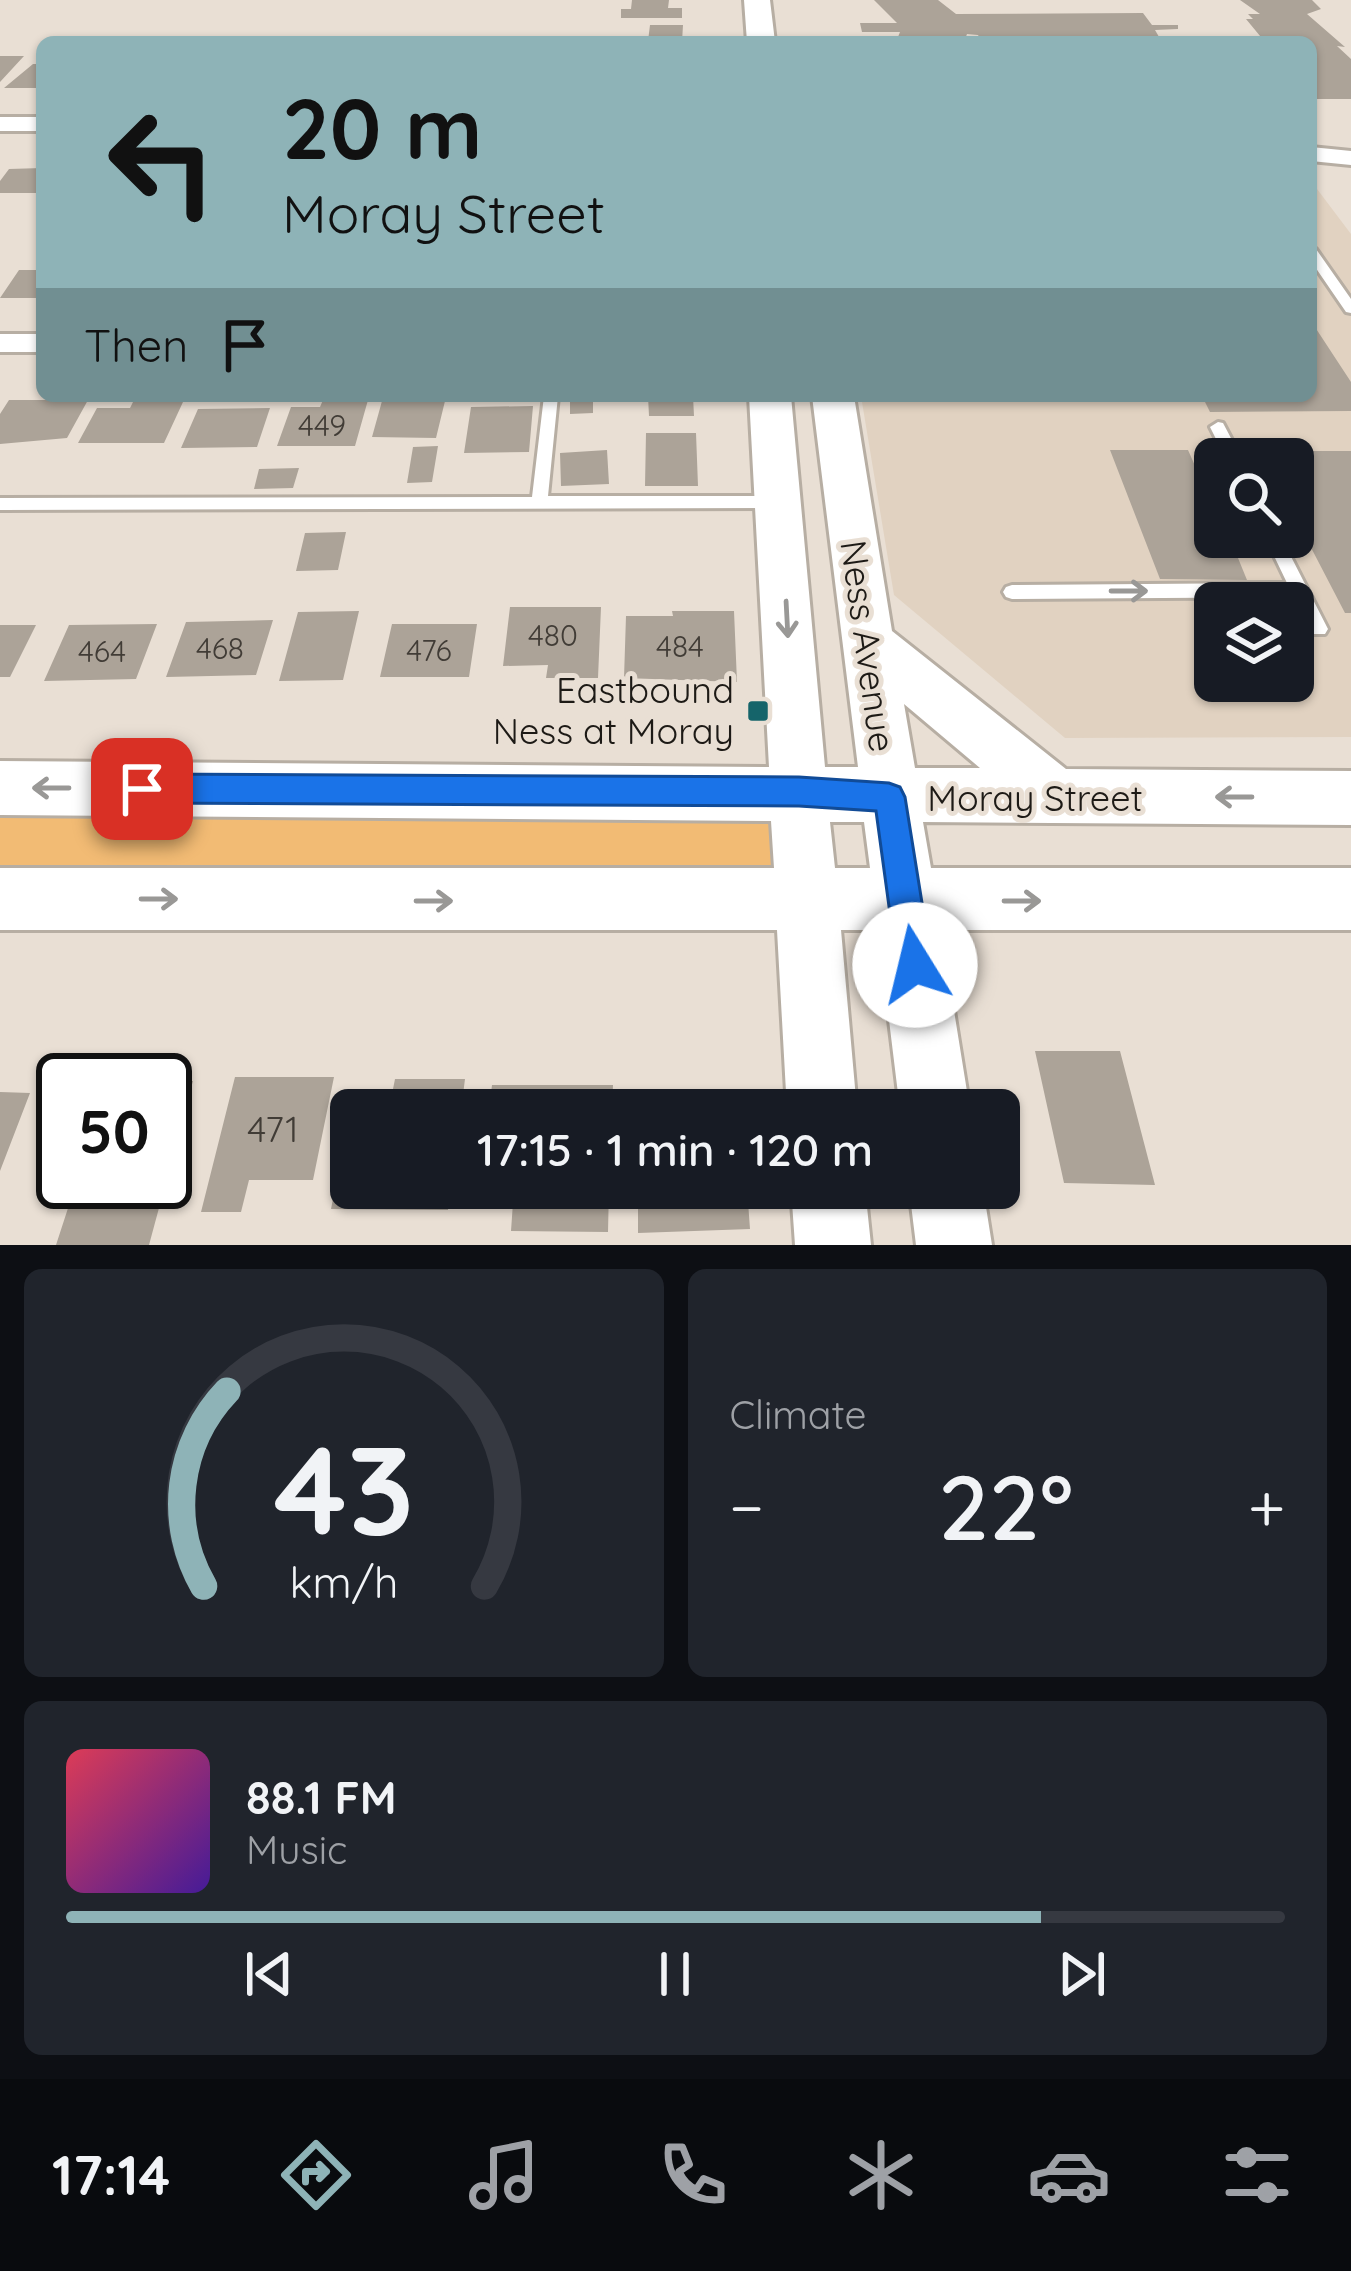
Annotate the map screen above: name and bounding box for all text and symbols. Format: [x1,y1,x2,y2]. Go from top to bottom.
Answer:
text: 20 m [282,75,482,180]
icon: left [84,84,240,240]
text: Moray Street [282,179,605,247]
icon: arrive [212,312,278,378]
text: Then [84,317,188,373]
house number: 449 [298,406,346,444]
map controls [1194,438,1314,702]
button: search [1194,438,1314,558]
street label: Ness Avenue [831,537,906,755]
one-way arrow [1109,580,1148,603]
button: layers [1194,582,1314,702]
one-way arrow [776,599,799,638]
house number: 480 [528,616,578,654]
house number: 484 [656,627,704,665]
house number: 468 [196,629,244,667]
house number: 476 [406,631,452,669]
house number: 464 [78,632,126,670]
place label: Eastbound Ness at Moray [493,667,734,753]
marker: Eastbound Ness at Moray [745,698,771,724]
pin [91,738,193,840]
icon: arrive [109,756,175,822]
street label: Moray Street [927,775,1143,820]
one-way arrow [32,777,71,800]
one-way arrow [1215,786,1254,809]
one-way arrow [139,888,178,910]
one-way arrow [414,890,453,912]
one-way arrow [1002,890,1041,913]
position arrow [852,902,978,1028]
speed limit sign: 50 [36,1053,192,1209]
house number: 471 [247,1106,299,1151]
text: 17:15 · 1 min · 120 m [477,1121,873,1177]
text: Climate [730,1390,867,1439]
text: 43 [274,1410,414,1566]
text: 22° [938,1450,1073,1563]
text: − [730,1465,764,1548]
text: + [1248,1465,1285,1548]
text: km/h [289,1555,398,1609]
text: 88.1 FM [246,1769,397,1825]
text: Music [246,1825,347,1874]
icon: previous [236,1941,302,2007]
icon: pause [642,1941,708,2007]
icon: next [1049,1941,1115,2007]
icon: directions [274,2133,358,2217]
icon: music [462,2133,546,2217]
icon: phone [651,2133,735,2217]
icon: climate [839,2133,923,2217]
icon: car [1027,2133,1111,2217]
icon: filters [1215,2133,1299,2217]
text: 17:14 [52,2141,170,2209]

